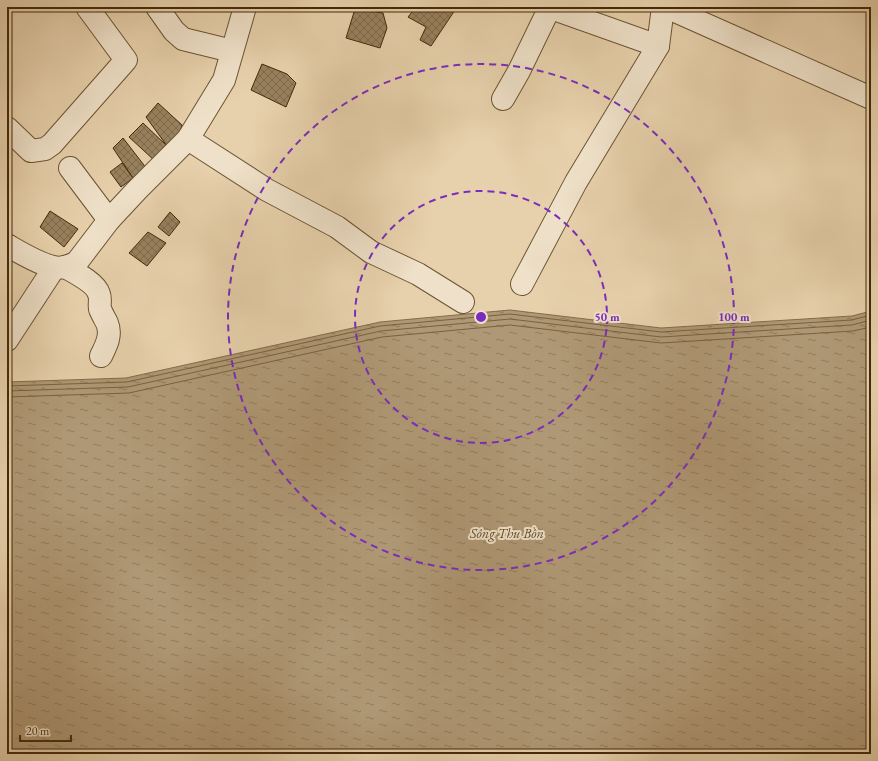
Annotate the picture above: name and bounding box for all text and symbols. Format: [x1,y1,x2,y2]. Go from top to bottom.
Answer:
text: 50 m [594,309,620,325]
text: 100 m [718,309,750,325]
centre of rings [474,310,488,324]
water label: Sông Thu Bồn [469,524,544,542]
scale bar [20,717,71,743]
text: 20 m [26,723,50,739]

